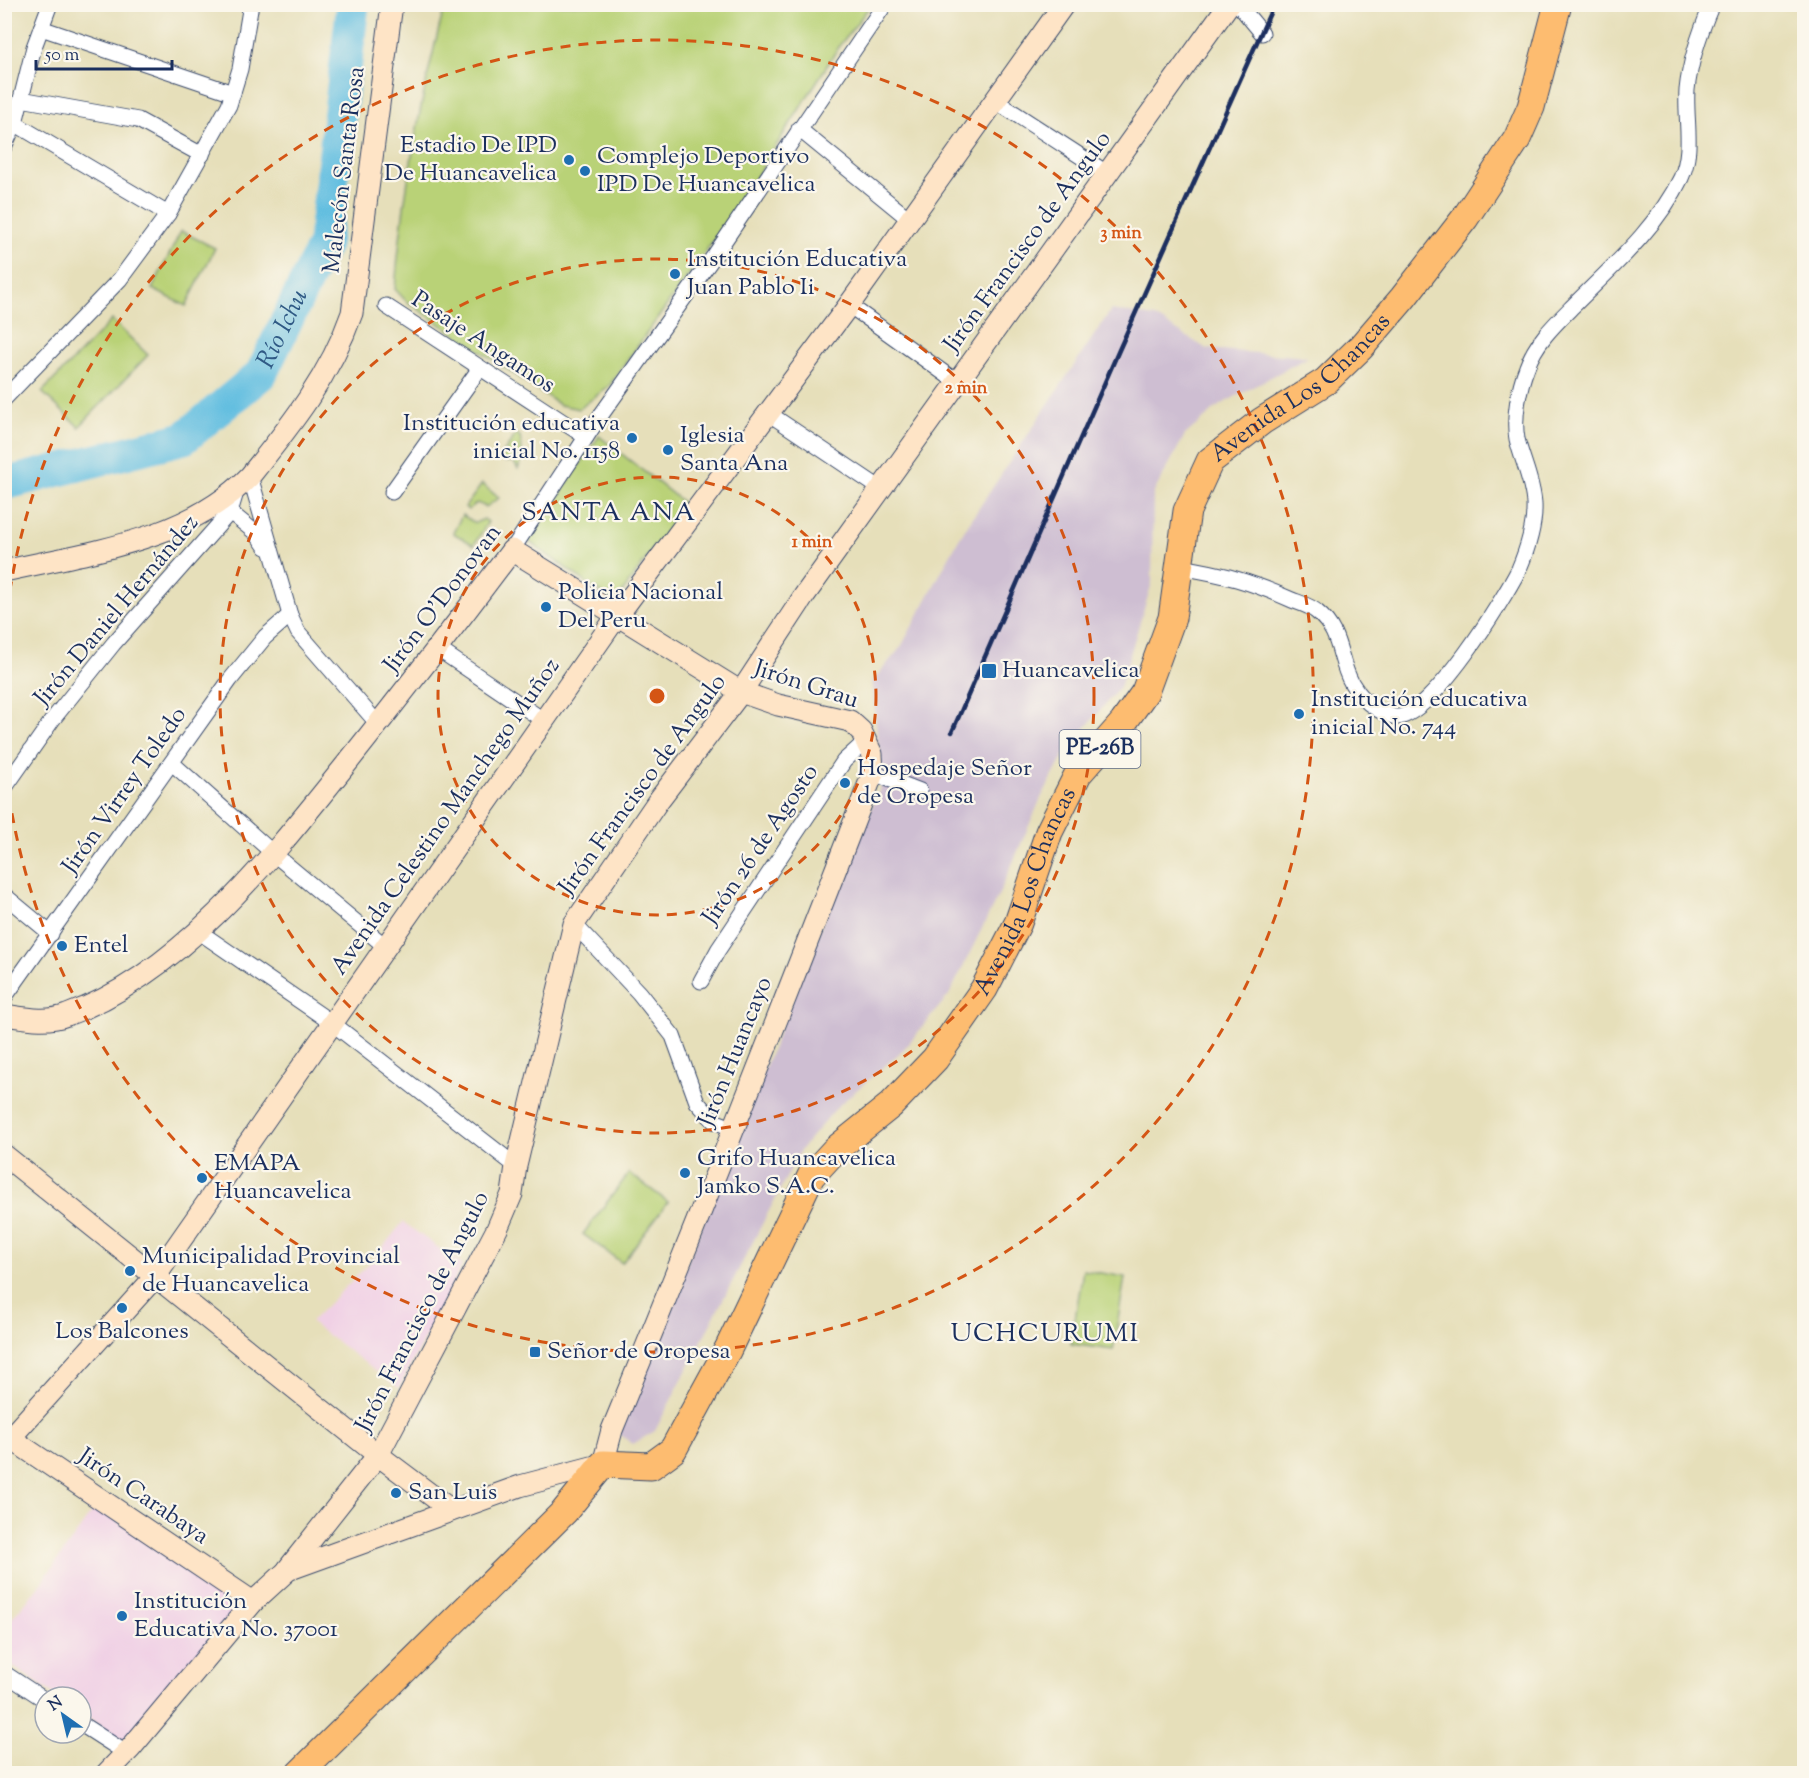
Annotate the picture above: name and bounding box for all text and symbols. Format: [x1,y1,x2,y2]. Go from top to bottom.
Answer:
scale bar [36,33,172,71]
text: 50 m [44,43,80,69]
street label: Malecón Santa Rosa [315,65,375,275]
street label: Jirón Francisco de Angulo [935,124,1120,361]
place label: Estadio De IPD De Huancavelica [384,129,557,191]
place label: Complejo Deportivo IPD De Huancavelica [597,140,815,202]
marker: Estadio De IPD De Huancavelica [562,153,576,167]
marker: Complejo Deportivo IPD De Huancavelica [578,164,592,178]
text: 3 min [1100,221,1142,247]
place label: Institución Educativa Juan Pablo Ii [685,243,907,305]
marker: Institución Educativa Juan Pablo Ii [668,267,682,281]
water label: Río Ichu [248,283,318,375]
street label: Pasaje Angamos [404,284,562,402]
street label: Avenida Los Chancas [1204,306,1399,471]
text: 2 min [945,376,988,402]
place label: Institución educativa inicial No. 1158 [403,407,620,469]
place label: Iglesia Santa Ana [680,419,788,481]
marker: Institución educativa inicial No. 1158 [625,431,639,445]
marker: Iglesia Santa Ana [661,443,675,457]
district label: SANTA ANA [521,495,697,532]
street label: Jirón Daniel Hernández [25,508,207,716]
street label: Jirón O'Donovan [375,518,510,682]
text: 1 min [792,530,833,556]
place label: Policia Nacional Del Peru [558,576,723,638]
marker: Policia Nacional Del Peru [539,600,553,614]
street label: Jirón Grau [747,651,863,718]
street label: Avenida Celestino Manchego Muñoz [323,652,569,982]
place label: Huancavelica [1002,654,1140,688]
marker: Huancavelica [980,662,998,680]
street label: Jirón Francisco de Angulo [550,667,735,904]
place label: Institución educativa inicial No. 744 [1311,683,1528,745]
centre of rings [647,686,667,706]
street label: Jirón Virrey Toledo [53,700,196,883]
marker: Institución educativa inicial No. 744 [1292,707,1306,721]
road number: PE-26B [1060,730,1140,768]
place label: Hospedaje Señor de Oropesa [857,752,1032,814]
street label: Jirón 26 de Agosto [693,758,828,934]
marker: Hospedaje Señor de Oropesa [838,776,852,790]
street label: Avenida Los Chancas [966,782,1086,1002]
place label: Entel [74,929,129,963]
marker: Entel [55,939,69,953]
street label: Jirón Huancayo [690,972,782,1134]
place label: Grifo Huancavelica Jamko S.A.C. [695,1142,896,1204]
place label: EMAPA Huancavelica [214,1147,352,1209]
marker: Grifo Huancavelica Jamko S.A.C. [678,1166,692,1180]
marker: EMAPA Huancavelica [195,1171,209,1185]
street label: Jirón Francisco de Angulo [346,1186,499,1440]
place label: Municipalidad Provincial de Huancavelica [142,1240,400,1302]
marker: Municipalidad Provincial de Huancavelica [123,1264,137,1278]
marker: Los Balcones [115,1301,129,1315]
place label: Los Balcones [55,1315,189,1349]
district label: UCHCURUMI [950,1316,1140,1353]
place label: Señor de Oropesa [547,1335,731,1369]
marker: Señor de Oropesa [528,1345,542,1359]
street label: Jirón Carabaya [69,1439,215,1553]
place label: San Luis [408,1476,497,1510]
marker: San Luis [389,1486,403,1500]
place label: Institución Educativa No. 37001 [134,1585,338,1647]
marker: Institución Educativa No. 37001 [115,1609,129,1623]
north arrow [33,1685,93,1745]
text: N [44,1691,68,1718]

